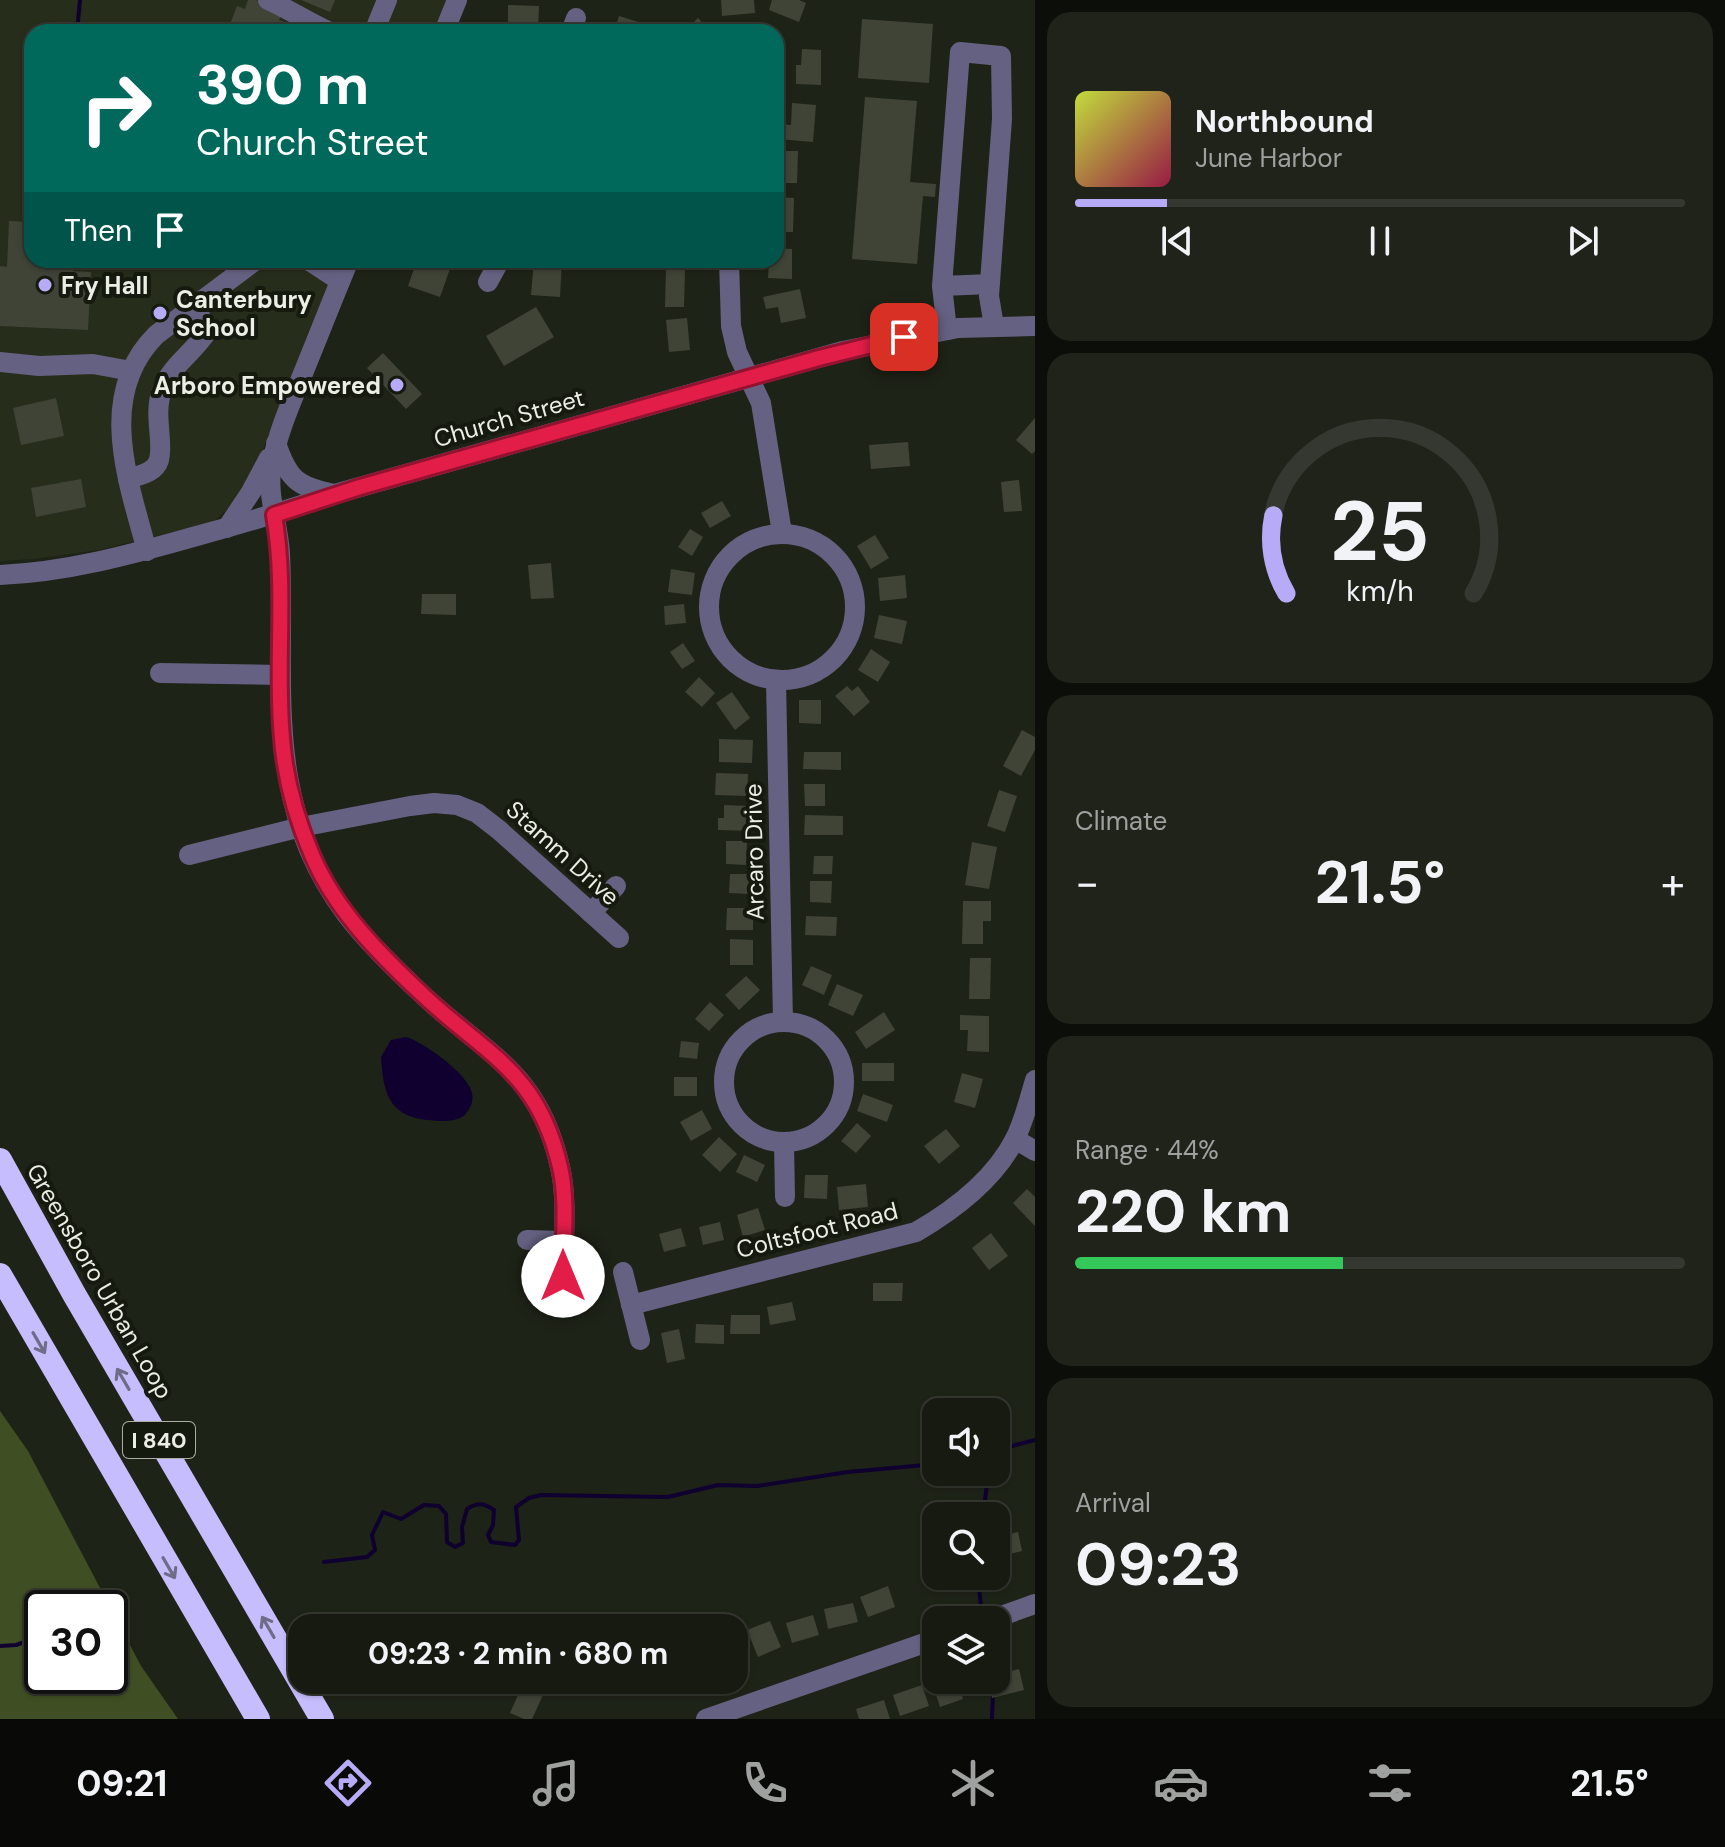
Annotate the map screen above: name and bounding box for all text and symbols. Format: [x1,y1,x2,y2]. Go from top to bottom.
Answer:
text: 390 m [196,48,369,121]
icon: right [64,56,168,160]
text: Northbound [1195,102,1374,141]
text: Church Street [196,119,429,166]
text: June Harbor [1195,141,1342,175]
icon: arrive [148,208,192,252]
text: Then [64,211,132,250]
icon: previous [1155,219,1199,263]
icon: pause [1358,219,1402,263]
icon: next [1561,219,1605,263]
place label: Fry Hall [61,270,148,301]
marker: Fry Hall [36,276,54,294]
place label: Canterbury School [176,284,312,343]
pin [870,303,938,371]
marker: Canterbury School [151,304,169,322]
icon: arrive [882,315,926,359]
place label: Arboro Empowered [154,370,381,401]
marker: Arboro Empowered [388,376,406,394]
street label: Church Street [430,382,588,454]
text: 25 [1330,477,1430,586]
text: km/h [1346,573,1414,610]
street label: Arcaro Drive [737,783,771,921]
street label: Stamm Drive [500,794,626,912]
text: Climate [1075,804,1167,838]
text: 21.5° [1315,843,1445,922]
text: − [1075,854,1099,912]
text: + [1661,854,1685,912]
text: Range · 44% [1075,1133,1219,1167]
street label: Greensboro Urban Loop [20,1158,180,1404]
text: 220 km [1075,1172,1291,1251]
street label: Coltsfoot Road [733,1195,901,1265]
position arrow [521,1234,605,1318]
one-way arrow [31,1331,47,1354]
one-way arrow [115,1367,130,1391]
map controls [922,1398,1010,1694]
button: sound [922,1398,1010,1486]
road number: I 840 [123,1422,195,1458]
text: Arrival [1075,1486,1151,1520]
button: search [922,1502,1010,1590]
text: 09:23 [1075,1525,1241,1604]
one-way arrow [161,1556,177,1579]
speed limit sign: 30 [24,1590,128,1694]
button: layers [922,1606,1010,1694]
one-way arrow [260,1616,275,1640]
text: 09:23 · 2 min · 680 m [368,1634,668,1673]
icon: directions [320,1755,376,1811]
icon: music [528,1755,584,1811]
icon: phone [737,1755,793,1811]
icon: climate [945,1755,1001,1811]
icon: car [1153,1755,1209,1811]
icon: filters [1362,1755,1418,1811]
text: 09:21 [76,1760,167,1807]
text: 21.5° [1570,1760,1649,1807]

